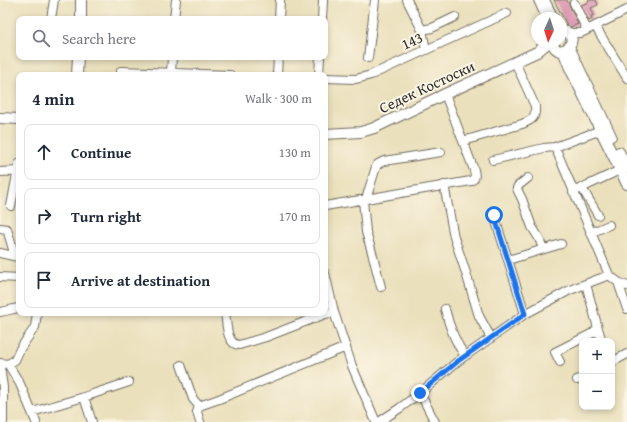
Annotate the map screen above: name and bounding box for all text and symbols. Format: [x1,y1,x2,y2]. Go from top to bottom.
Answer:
north arrow [531,12,567,48]
search box [16,16,328,60]
icon: search [30,27,52,49]
street label: 143 [398,27,426,55]
text: Search here [62,28,136,49]
street label: Седек Костоски [376,55,478,118]
text: 4 min [32,86,74,111]
text: Walk · 300 m [245,89,312,108]
icon: ahead [33,141,55,163]
text: Continue [71,142,132,163]
text: 130 m [279,143,311,162]
icon: right [33,205,55,227]
text: Turn right [71,206,142,227]
route start [485,206,503,224]
text: 170 m [279,207,311,226]
icon: arrive [33,269,55,291]
text: Arrive at destination [71,270,210,291]
map controls [579,338,615,410]
button: + [579,338,615,374]
button: − [579,374,615,410]
route end [411,384,429,402]

